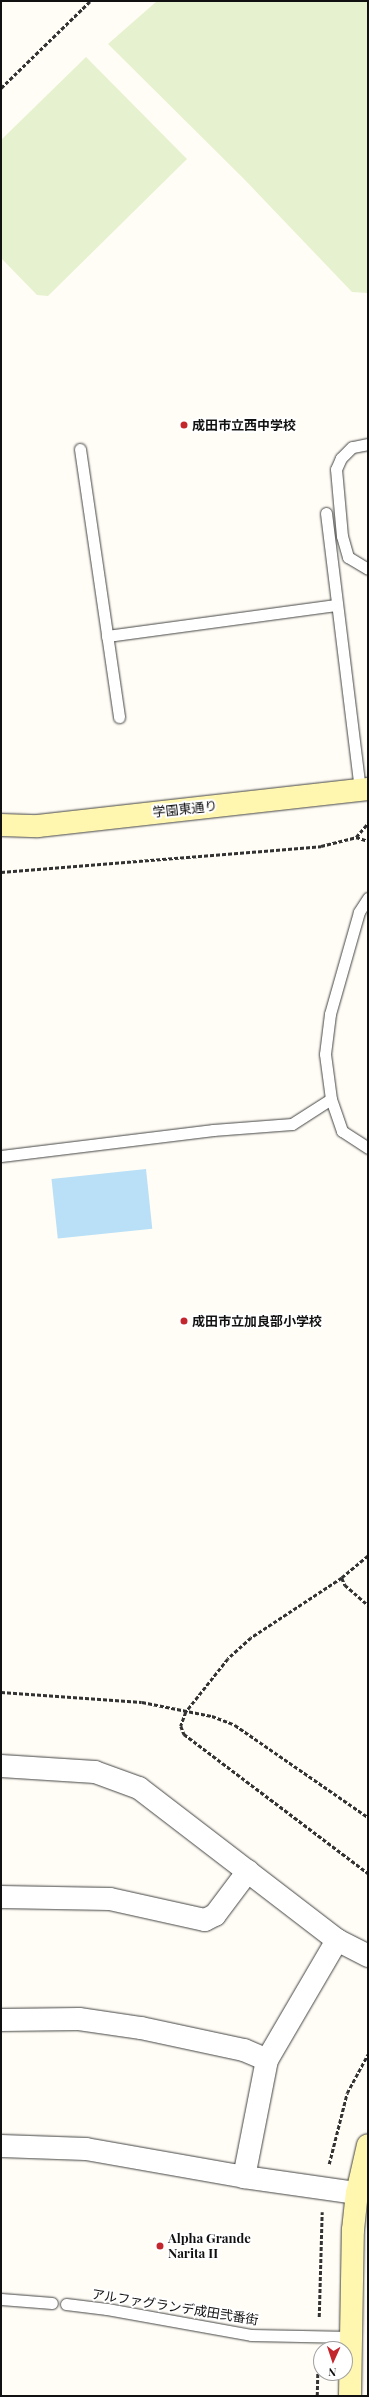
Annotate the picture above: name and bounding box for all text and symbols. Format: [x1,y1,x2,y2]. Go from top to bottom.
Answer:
place label: 成田市立西中学校 [192,417,296,433]
marker: 成田市立西中学校 [179,420,189,430]
street label: 学園東通り [152,798,218,820]
place label: 成田市立加良部小学校 [192,1313,322,1329]
marker: 成田市立加良部小学校 [179,1316,189,1326]
place label: Alpha Grande Narita II [168,2231,251,2262]
marker: Alpha Grande Narita II [155,2241,165,2251]
street label: アルファグランデ成田弐番街 [90,2286,260,2328]
north arrow [313,2341,353,2381]
text: N [328,2365,337,2380]

